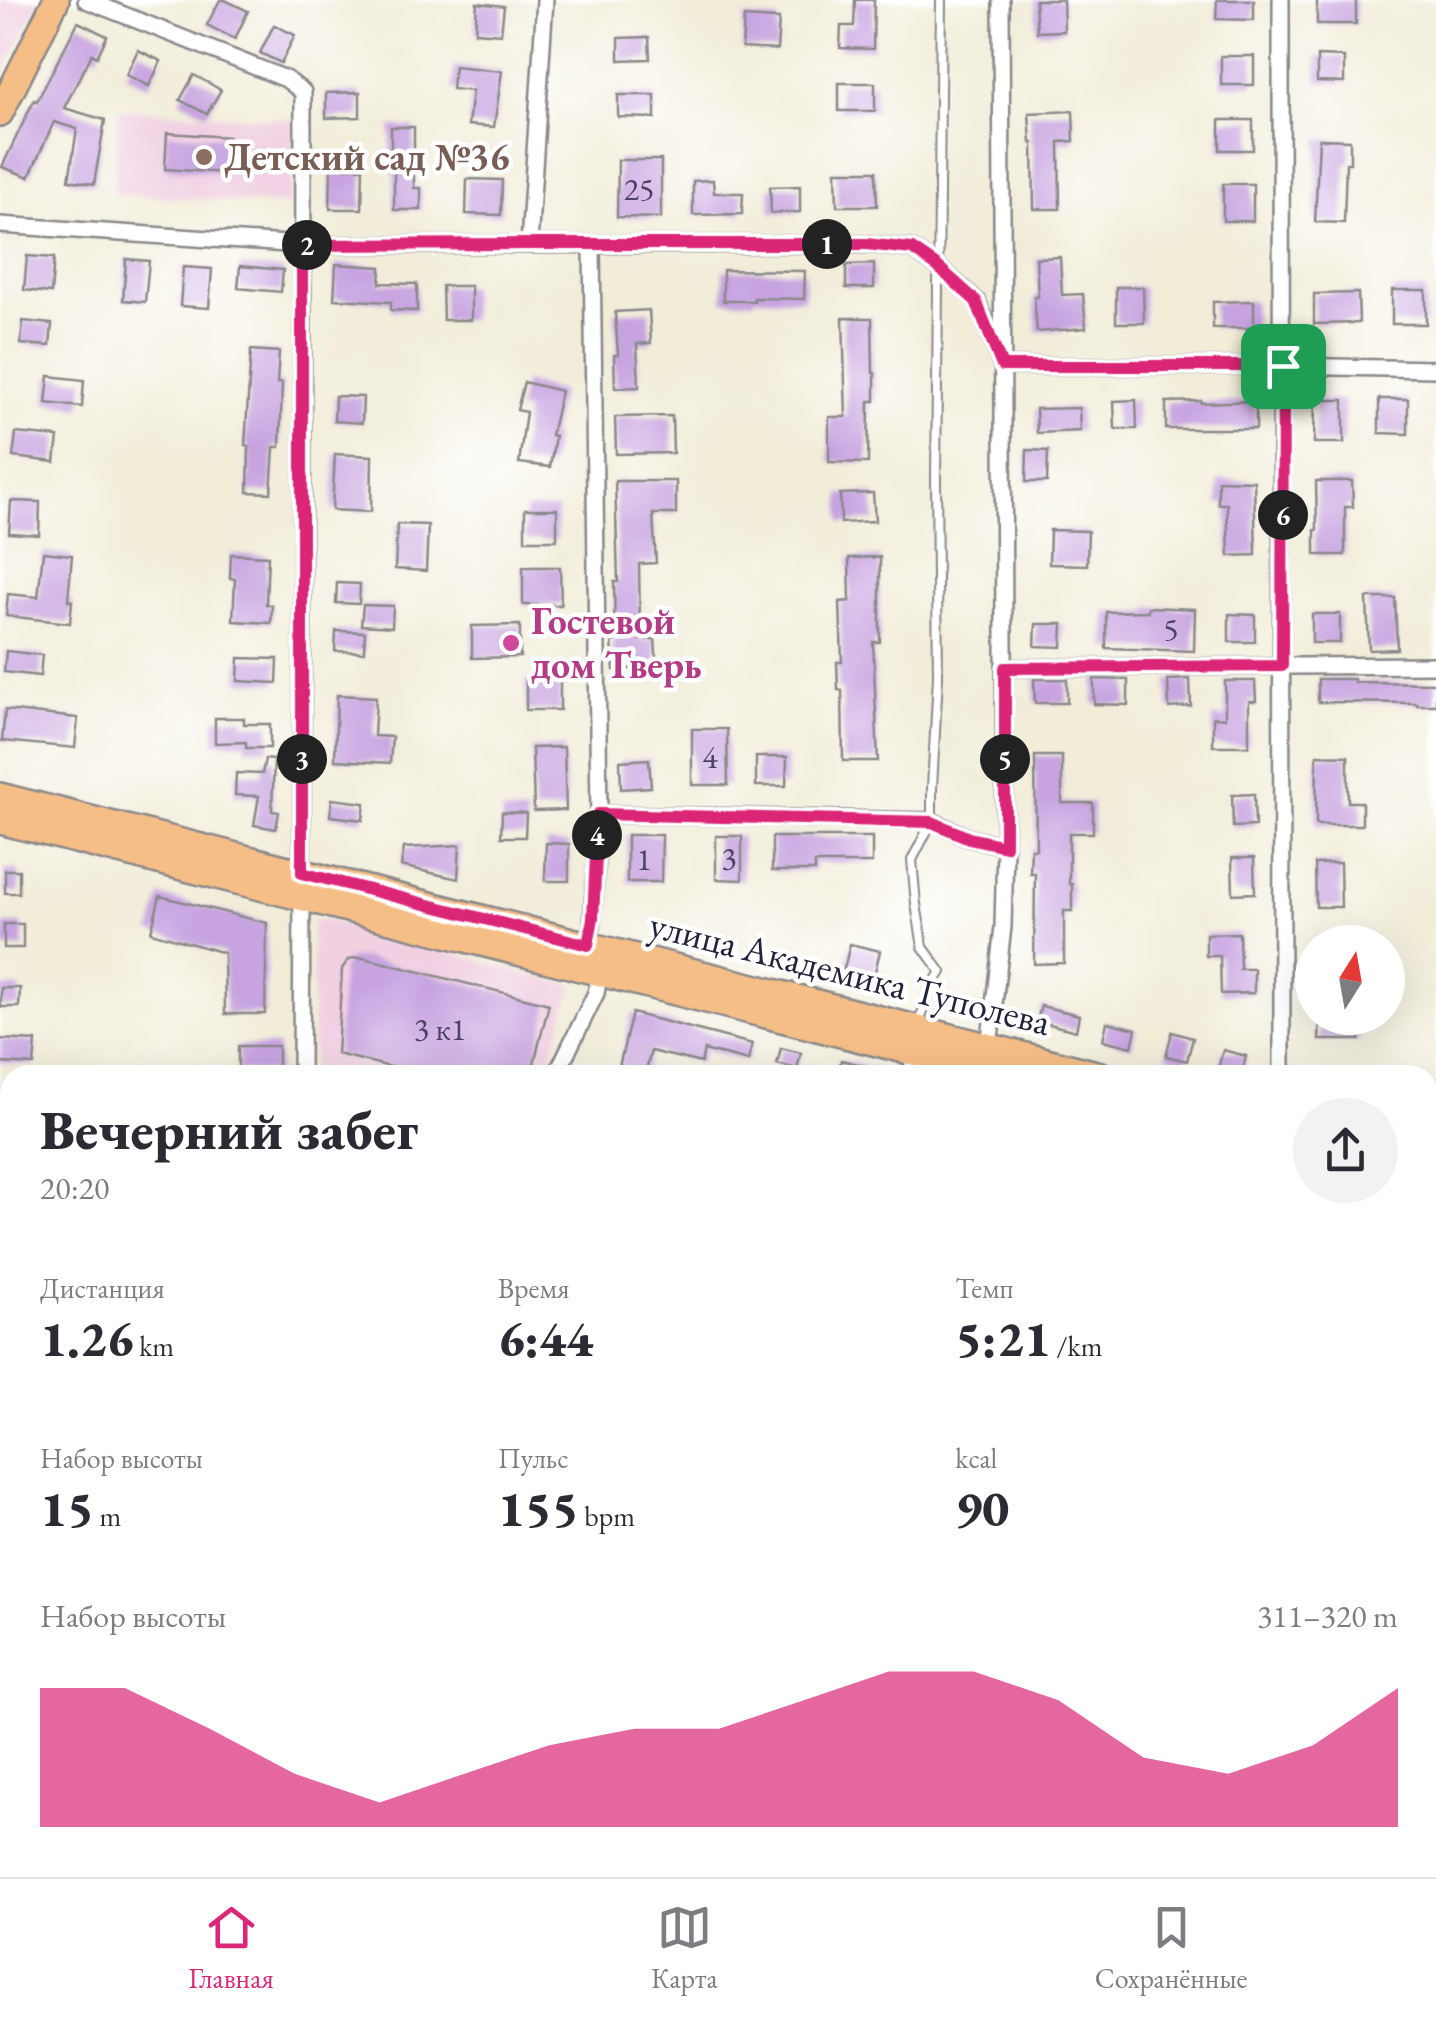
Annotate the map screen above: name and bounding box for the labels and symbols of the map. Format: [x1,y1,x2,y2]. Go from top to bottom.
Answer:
place label: Детский сад №36 [224,132,510,181]
marker: Детский сад №36 [193,146,215,168]
house number: 25 [624,168,654,210]
pin: 1 [802,219,852,269]
pin: 2 [282,220,332,270]
pin [1241,324,1326,409]
pin: 6 [1258,490,1308,540]
place label: Гостевой дом Тверь [531,596,702,689]
house number: 5 [1163,608,1179,650]
marker: Гостевой дом Тверь [500,632,522,654]
pin: 3 [277,734,327,784]
pin: 5 [980,734,1030,784]
house number: 4 [702,736,718,778]
pin: 4 [572,810,622,860]
house number: 3 [721,837,737,879]
house number: 1 [636,838,652,880]
street label: улица Академика Туполева [645,899,1056,1046]
north arrow [1295,925,1405,1035]
house number: 3 к1 [414,1008,466,1050]

